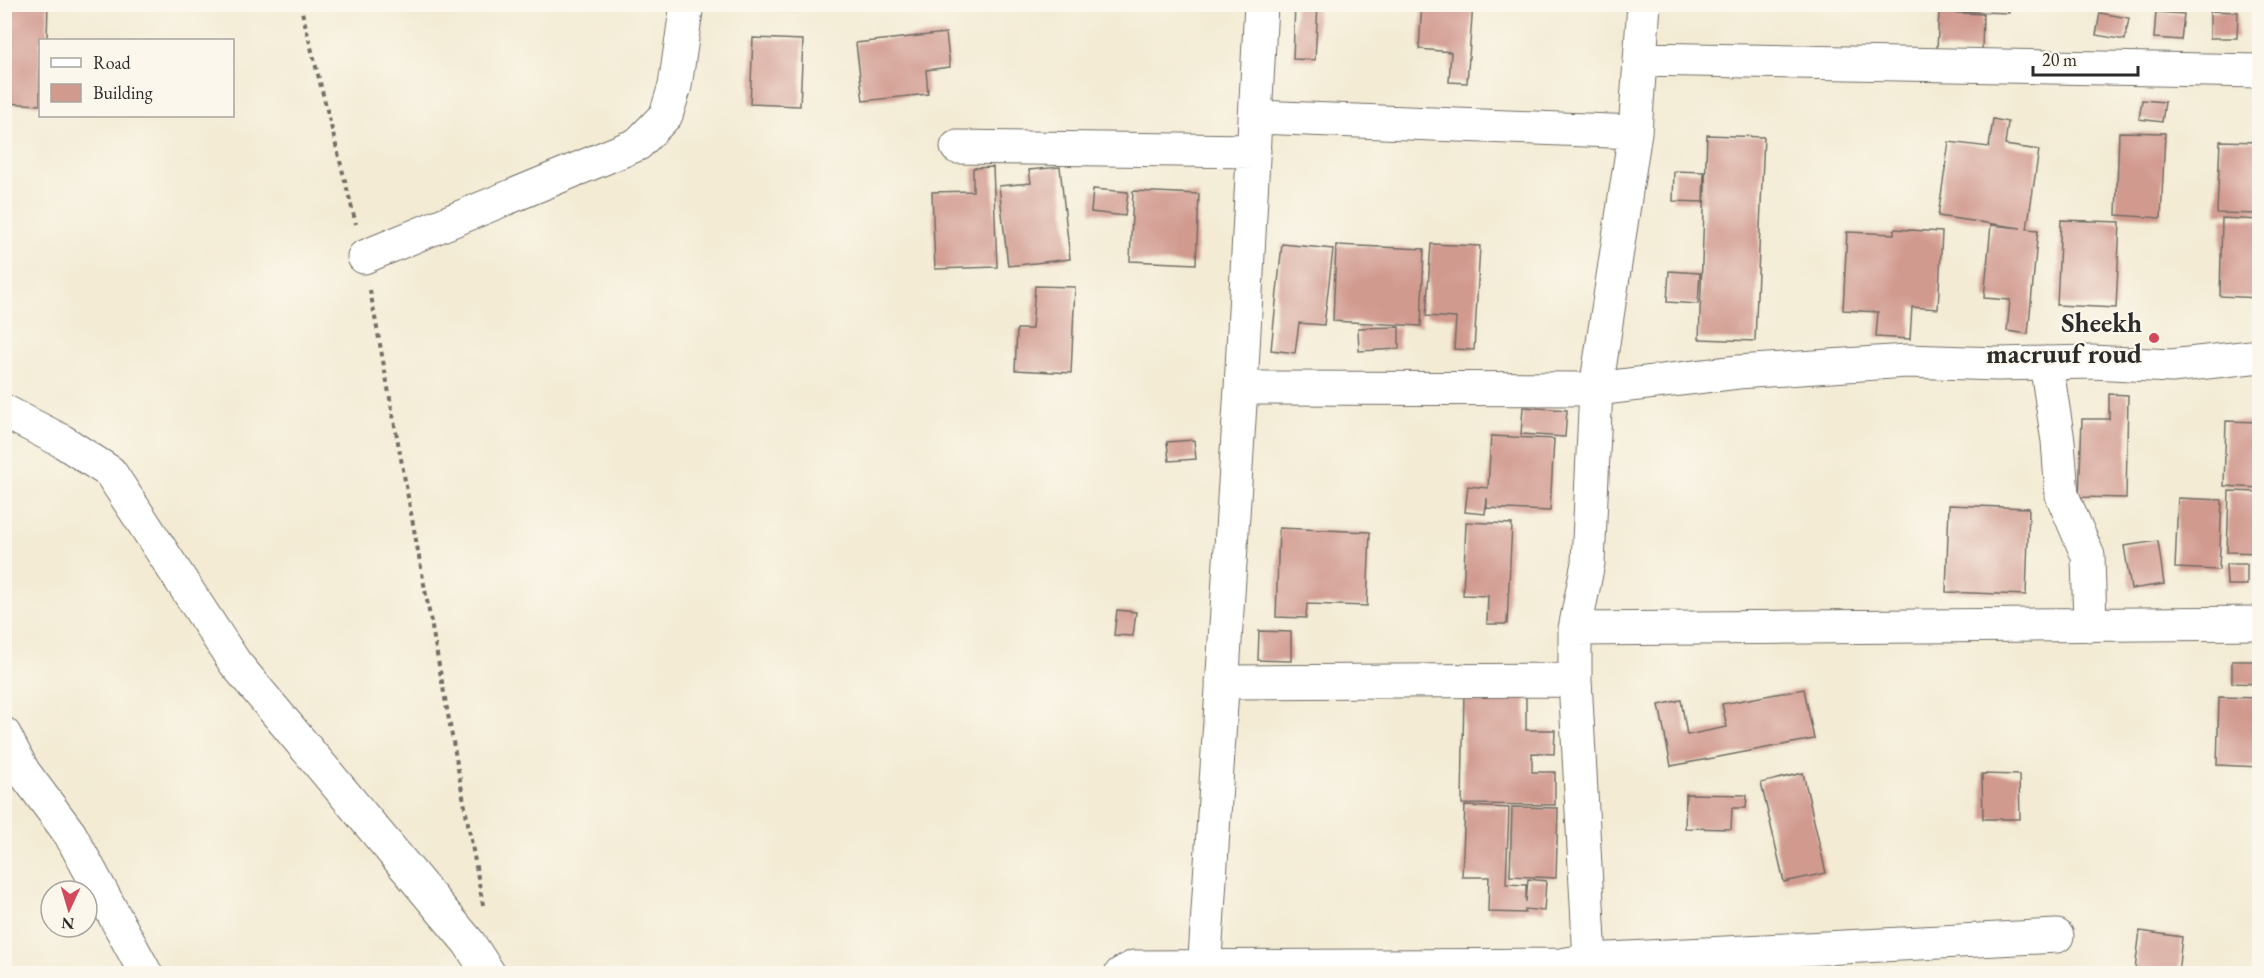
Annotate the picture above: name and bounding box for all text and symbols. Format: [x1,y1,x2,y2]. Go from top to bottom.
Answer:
legend [39,39,234,117]
scale bar [2033,39,2138,77]
text: 20 m [2042,48,2077,71]
text: Road [93,51,132,74]
text: Building [93,81,153,104]
place label: Sheekh macruuf roud [1986,305,2142,371]
marker: Sheekh macruuf roud [2147,331,2161,345]
north arrow [39,879,99,939]
text: N [61,913,75,934]

